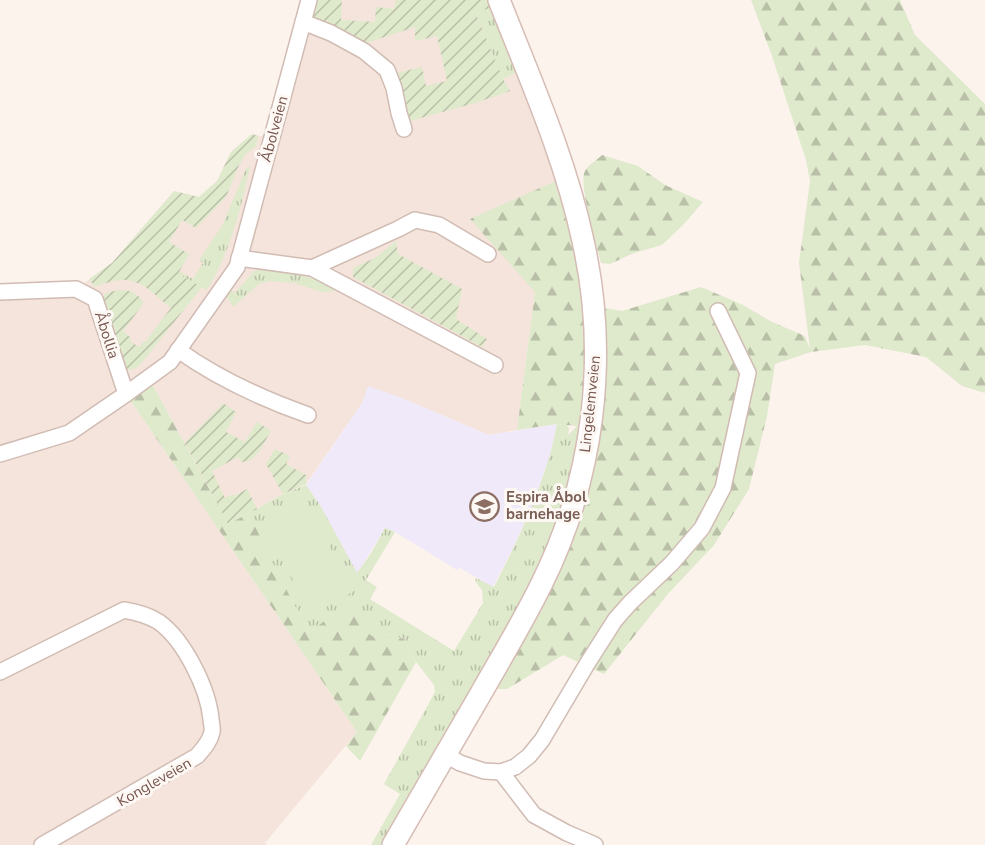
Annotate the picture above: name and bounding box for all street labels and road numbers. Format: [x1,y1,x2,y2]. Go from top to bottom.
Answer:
street label: Åbolveien [255,93,292,164]
street label: Åbollia [90,309,125,361]
street label: Lingelemveien [575,354,605,454]
street label: Kongleveien [113,753,195,811]

